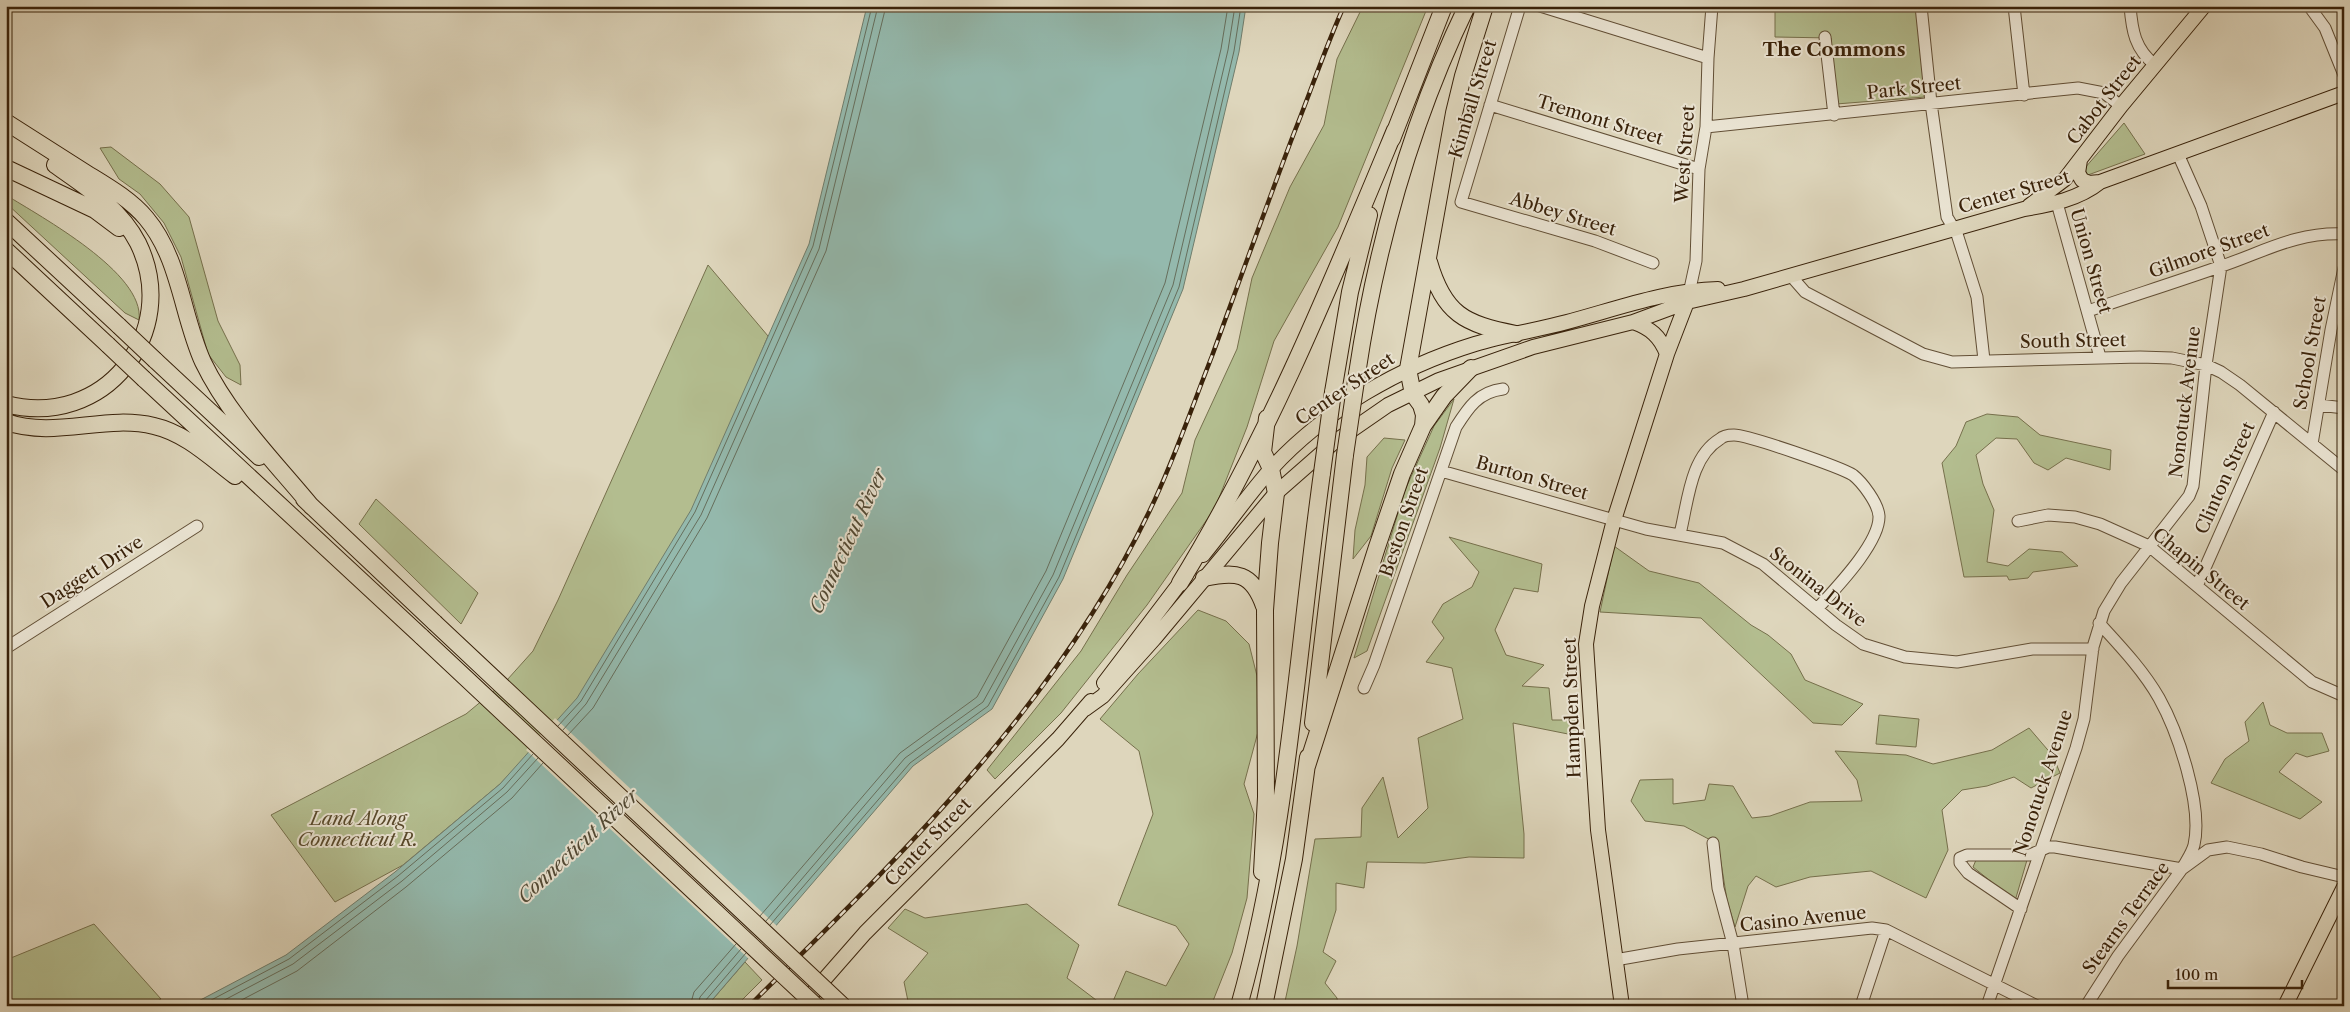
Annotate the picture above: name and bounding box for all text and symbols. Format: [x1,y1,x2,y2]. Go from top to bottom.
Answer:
street label: Kimball Street [1444,36,1502,161]
district label: The Commons [1763,38,1906,61]
street label: Cabot Street [2062,50,2146,149]
street label: Park Street [1866,72,1963,104]
street label: Tremont Street [1534,90,1666,150]
street label: West Street [1671,104,1699,205]
street label: Center Street [1956,165,2073,218]
street label: Abbey Street [1506,187,1619,241]
street label: Union Street [2066,206,2117,317]
street label: Gilmore Street [2146,219,2273,283]
street label: School Street [2289,294,2331,411]
street label: Nonotuck Avenue [2165,325,2205,479]
street label: South Street [2020,329,2127,353]
street label: Center Street [1291,347,1399,430]
street label: Clinton Street [2190,418,2260,537]
street label: Burton Street [1473,451,1591,505]
water label: Connecticut River [804,464,892,617]
street label: Beston Street [1375,464,1433,580]
street label: Chapin Street [2148,523,2254,615]
street label: Daggett Drive [37,531,147,613]
street label: Stonina Drive [1765,542,1871,632]
street label: Hampden Street [1559,637,1585,779]
street label: Nonotuck Avenue [2009,707,2077,859]
water label: Connecticut River [513,783,644,908]
street label: Center Street [880,793,976,891]
park label: Land Along Connecticut R. [297,808,419,851]
street label: Stearns Terrace [2078,857,2174,979]
street label: Casino Avenue [1739,901,1867,937]
scale bar [2168,957,2301,989]
text: 100 m [2175,965,2218,984]

